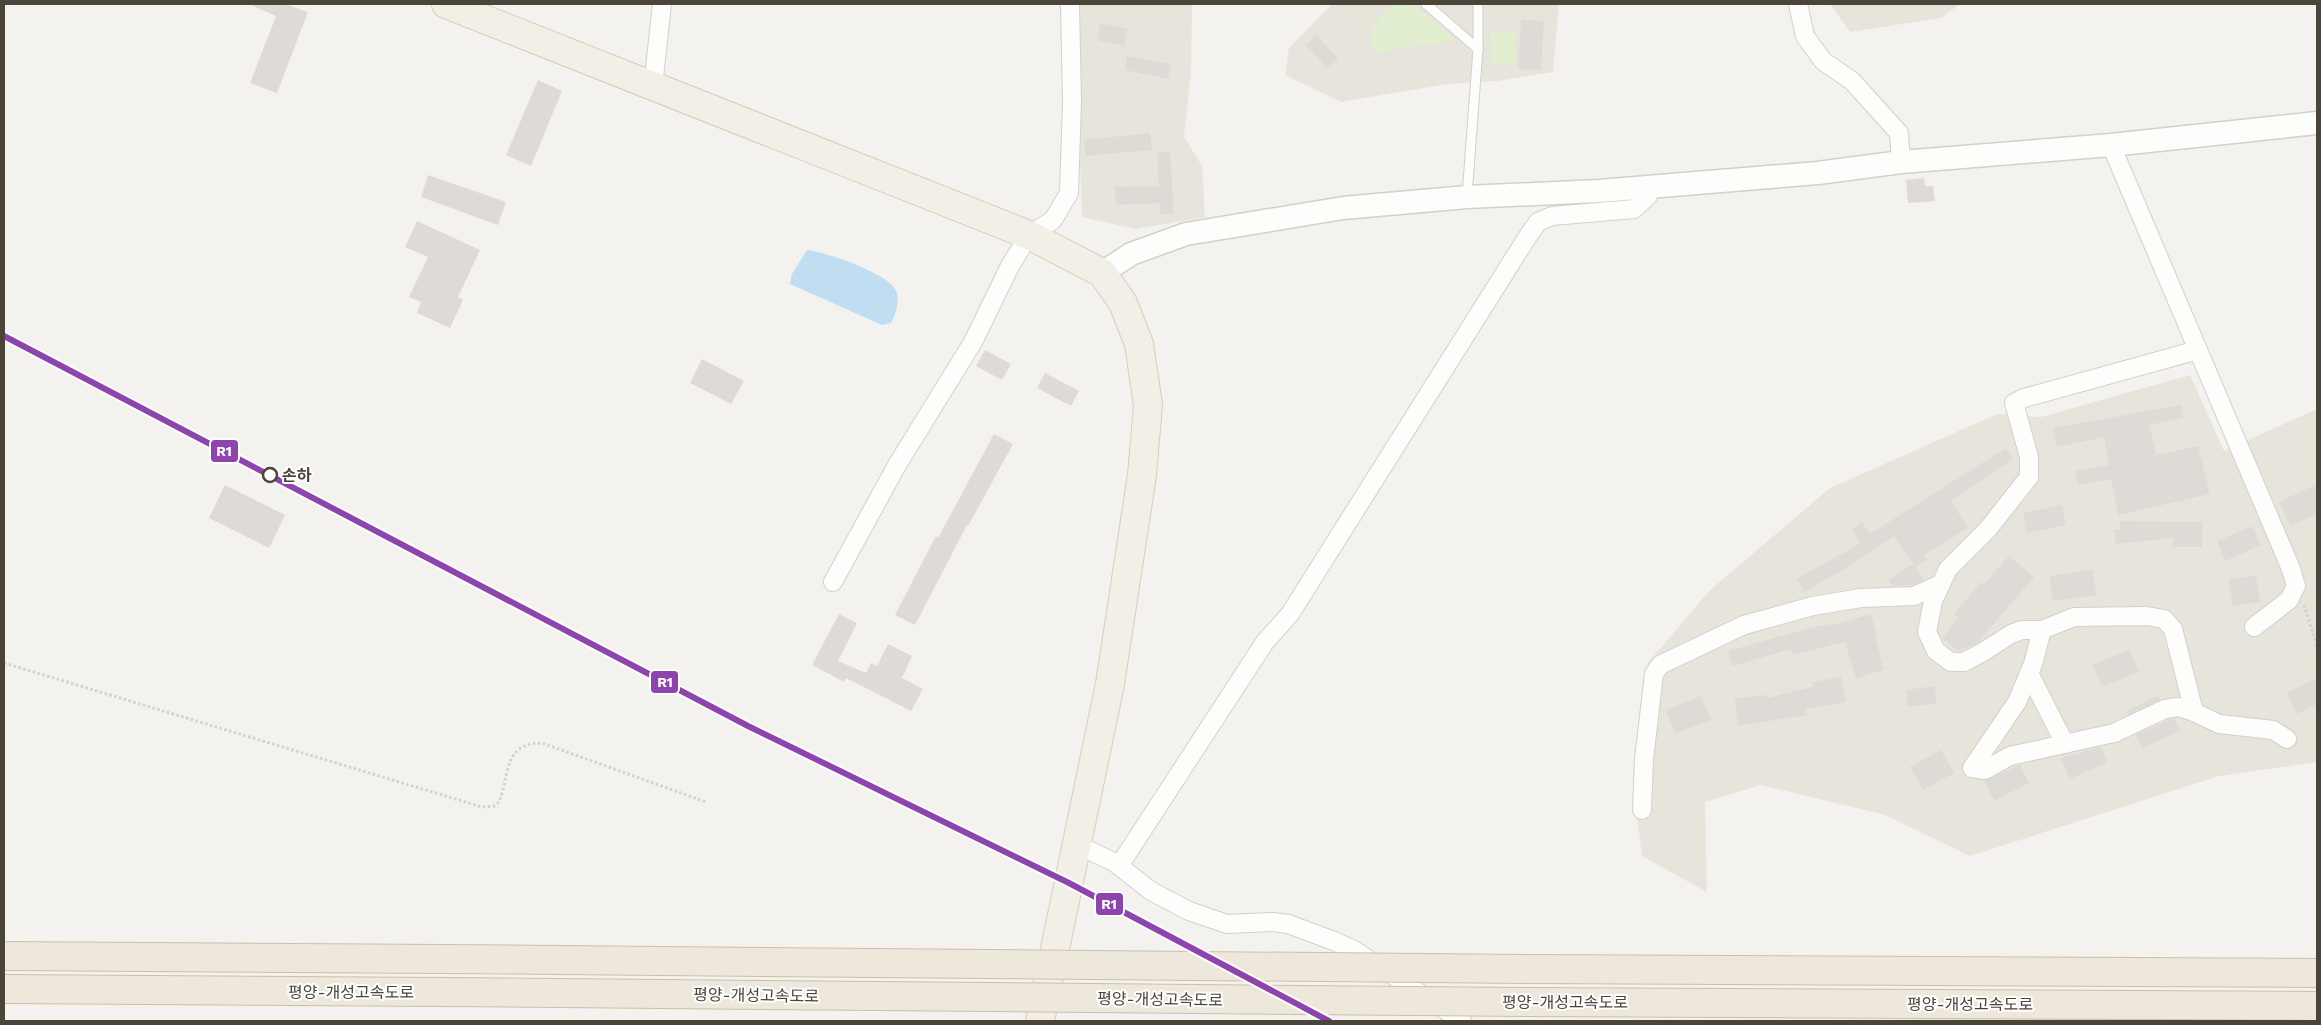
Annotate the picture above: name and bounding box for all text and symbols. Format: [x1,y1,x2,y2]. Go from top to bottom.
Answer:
line badge: R1 [210,439,239,463]
text: R1 [216,443,232,459]
place label: 손하 [282,466,312,485]
marker: 손하 [262,467,278,483]
line badge: R1 [650,670,679,694]
text: R1 [657,674,673,690]
line badge: R1 [1095,892,1124,916]
text: R1 [1101,896,1117,912]
street label: 평양-개성고속도로 [288,983,414,1002]
street label: 평양-개성고속도로 [693,985,819,1006]
street label: 평양-개성고속도로 [1097,989,1223,1010]
street label: 평양-개성고속도로 [1502,993,1628,1012]
street label: 평양-개성고속도로 [1907,995,2033,1014]

